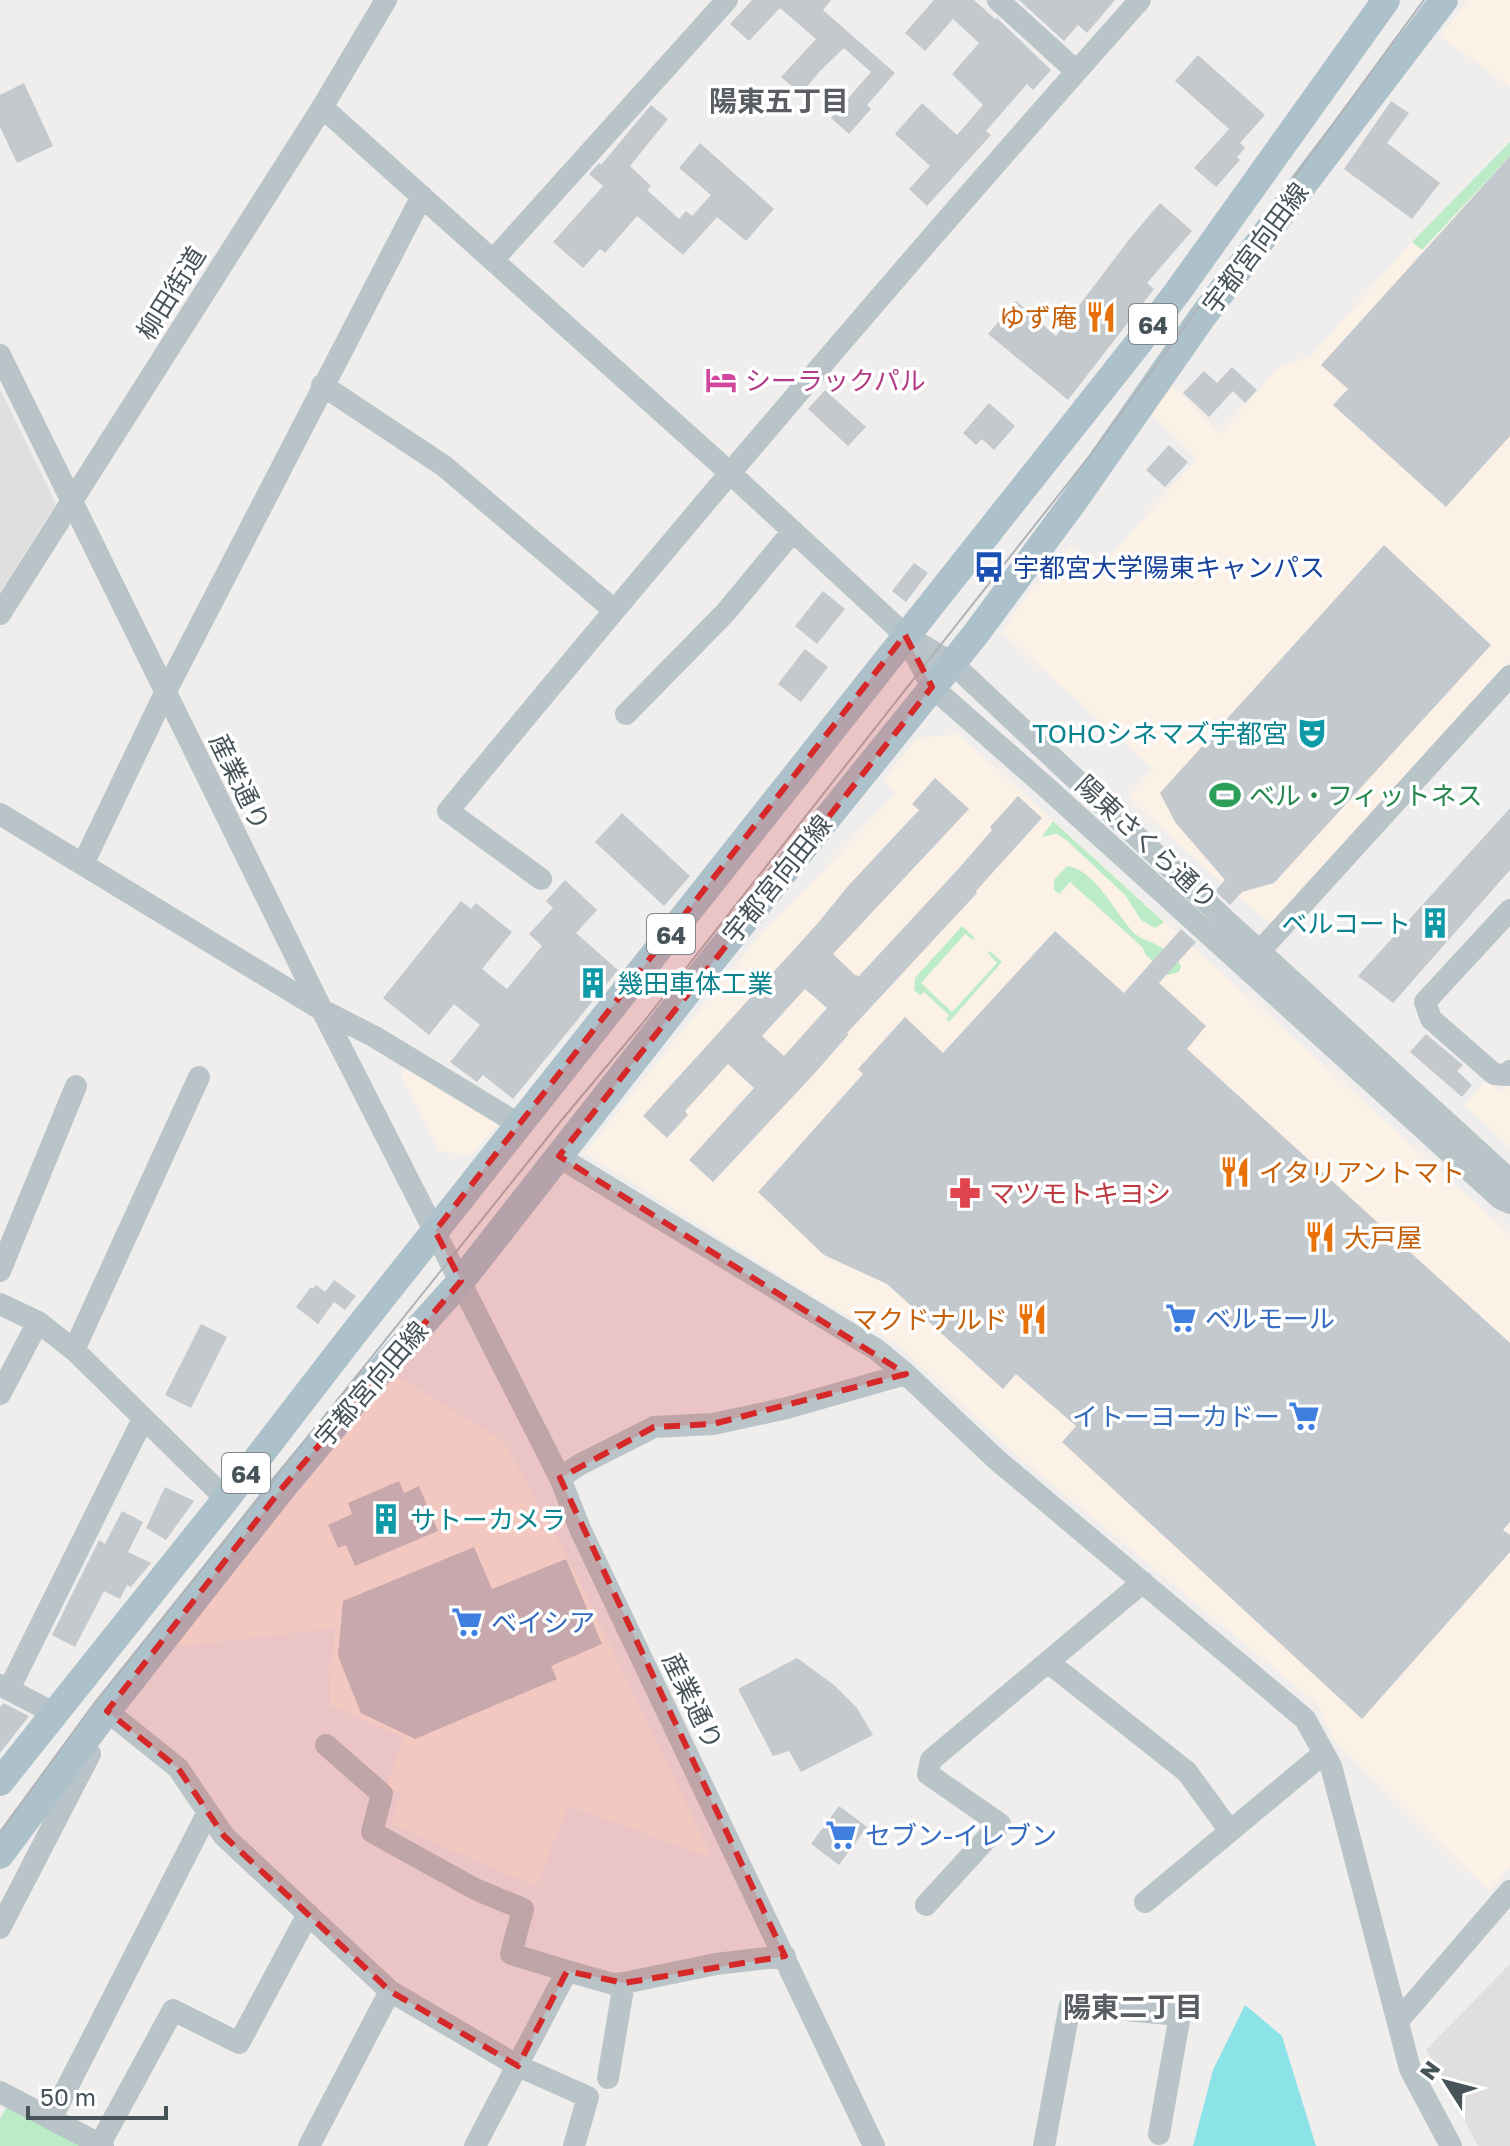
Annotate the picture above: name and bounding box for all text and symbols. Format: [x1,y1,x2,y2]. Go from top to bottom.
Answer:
district label: 陽東五丁目 [709,84,849,117]
street label: 宇都宮向田線 [1196,176,1314,320]
street label: 柳田街道 [130,241,212,345]
restaurant icon: ゆず庵 [1084,300,1118,334]
place label: ゆず庵 [999,302,1077,333]
road number: 64 [1129,304,1177,344]
hotel icon: シーラックパル [704,363,738,397]
place label: シーラックパル [745,365,926,396]
bus stop icon: 宇都宮大学陽東キャンパス [972,550,1006,584]
place label: 宇都宮大学陽東キャンパス [1013,552,1325,583]
theatre icon: TOHOシネマズ宇都宮 [1295,716,1329,750]
place label: TOHOシネマズ宇都宮 [1032,718,1288,749]
street label: 産業通り [203,728,277,836]
street label: 陽東さくら通り [1070,769,1224,915]
sports icon: ベル・フィットネス [1208,778,1242,812]
place label: ベル・フィットネス [1249,780,1482,811]
street label: 宇都宮向田線 [716,809,838,949]
building icon: ベルコート [1418,906,1452,940]
place label: ベルコート [1282,908,1411,939]
road number: 64 [647,914,695,954]
building icon: 幾田車体工業 [576,966,610,1000]
place label: 幾田車体工業 [617,968,773,999]
restaurant icon: イタリアントマト [1218,1155,1252,1189]
place label: イタリアントマト [1259,1157,1465,1188]
pharmacy icon: マツモトキヨシ [948,1176,982,1210]
place label: マツモトキヨシ [989,1178,1171,1209]
restaurant icon: 大戸屋 [1303,1220,1337,1254]
place label: 大戸屋 [1344,1222,1422,1253]
supermarket icon: ベルモール [1164,1301,1198,1335]
restaurant icon: マクドナルド [1015,1302,1049,1336]
place label: ベルモール [1205,1303,1335,1334]
place label: マクドナルド [852,1304,1008,1335]
street label: 宇都宮向田線 [308,1315,434,1453]
supermarket icon: イトーヨーカドー [1287,1399,1321,1433]
place label: イトーヨーカドー [1072,1401,1280,1432]
road number: 64 [222,1453,270,1493]
building icon: サトーカメラ [369,1502,403,1536]
place label: サトーカメラ [410,1504,566,1535]
supermarket icon: ベイシア [450,1605,484,1639]
place label: ベイシア [491,1607,595,1638]
street label: 産業通り [656,1647,730,1755]
supermarket icon: セブン-イレブン [824,1818,858,1852]
place label: セブン-イレブン [865,1820,1057,1851]
district label: 陽東二丁目 [1063,1990,1203,2023]
north arrow [1406,2042,1486,2122]
text: N [1414,2055,1445,2085]
scale bar [28,2070,166,2120]
text: 50 m [40,2082,96,2111]

